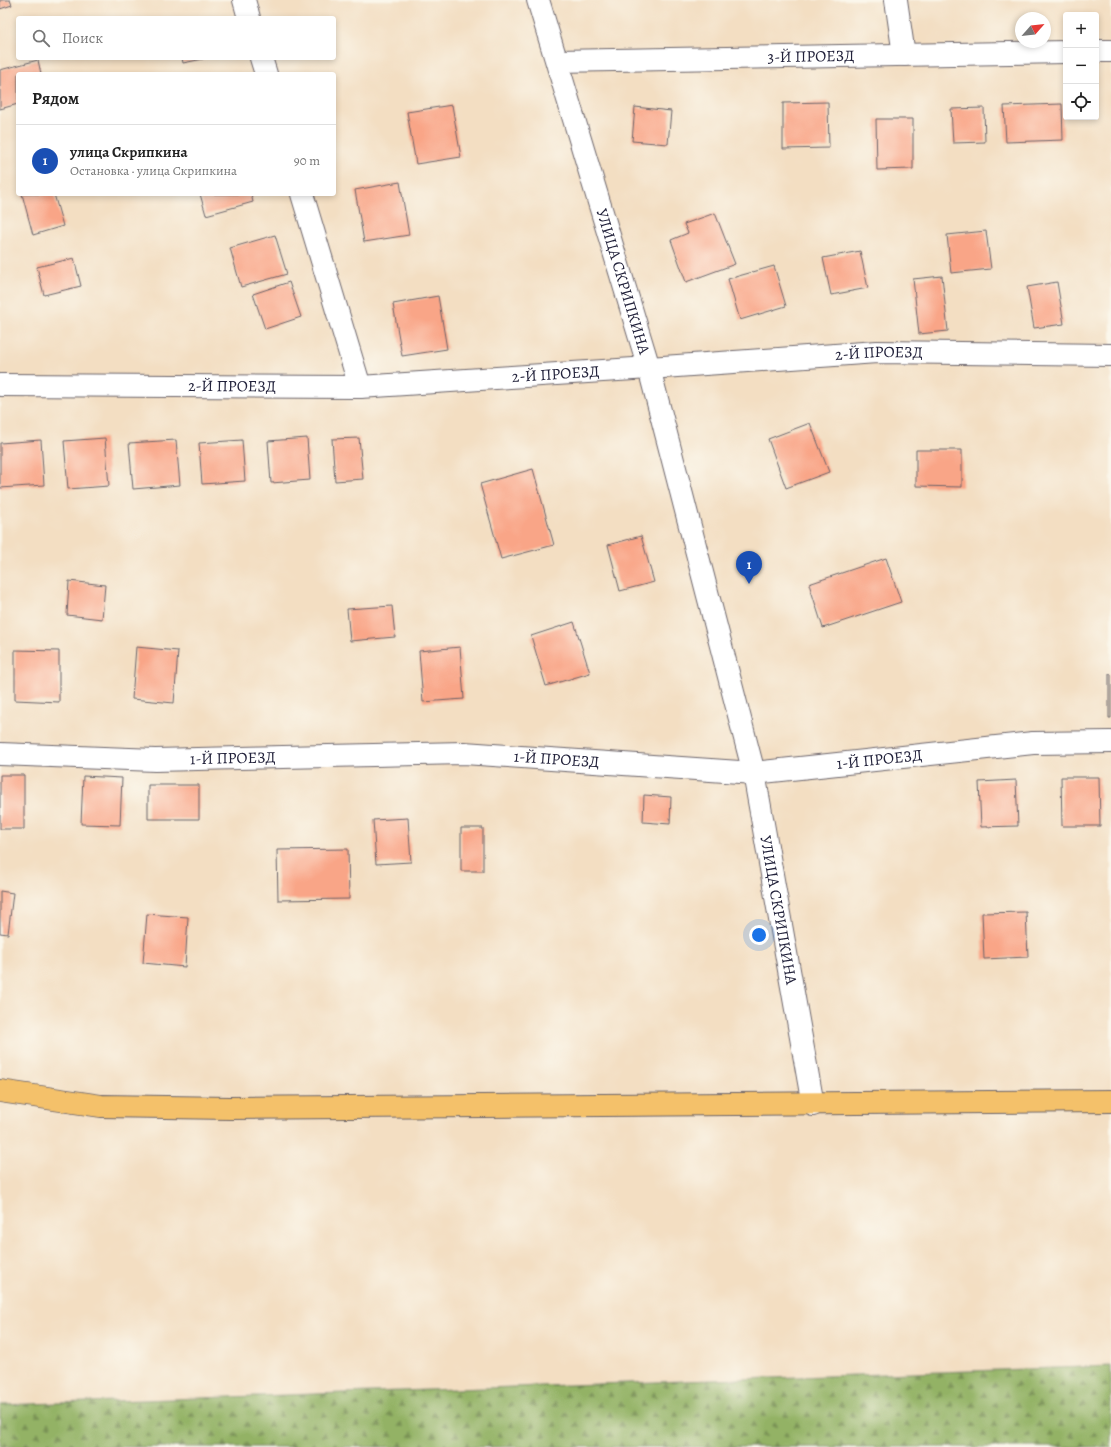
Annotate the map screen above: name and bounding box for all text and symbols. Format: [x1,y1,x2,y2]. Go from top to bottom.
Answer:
north arrow [1015,12,1051,48]
map controls [1063,12,1099,120]
button: + [1063,12,1099,48]
search box [16,16,336,60]
icon: search [30,27,52,49]
text: Поиск [62,28,103,48]
street label: 3-Й ПРОЕЗД [767,45,855,68]
button: − [1063,48,1099,84]
button: locate [1063,84,1099,120]
text: Рядом [32,87,79,110]
text: улица Скрипкина [70,142,188,162]
text: 1 [43,152,47,169]
text: 90 m [294,152,320,169]
text: Остановка · улица Скрипкина [70,162,237,179]
street label: УЛИЦА СКРИПКИНА [591,206,655,358]
street label: 2-Й ПРОЕЗД [834,341,923,366]
street label: 2-Й ПРОЕЗД [511,360,600,388]
street label: 2-Й ПРОЕЗД [188,375,276,398]
pin: 1 [736,551,762,584]
street label: 1-Й ПРОЕЗД [836,744,923,775]
street label: 1-Й ПРОЕЗД [513,745,600,773]
street label: 1-Й ПРОЕЗД [190,746,276,770]
street label: УЛИЦА СКРИПКИНА [754,834,803,987]
your location [749,925,769,945]

